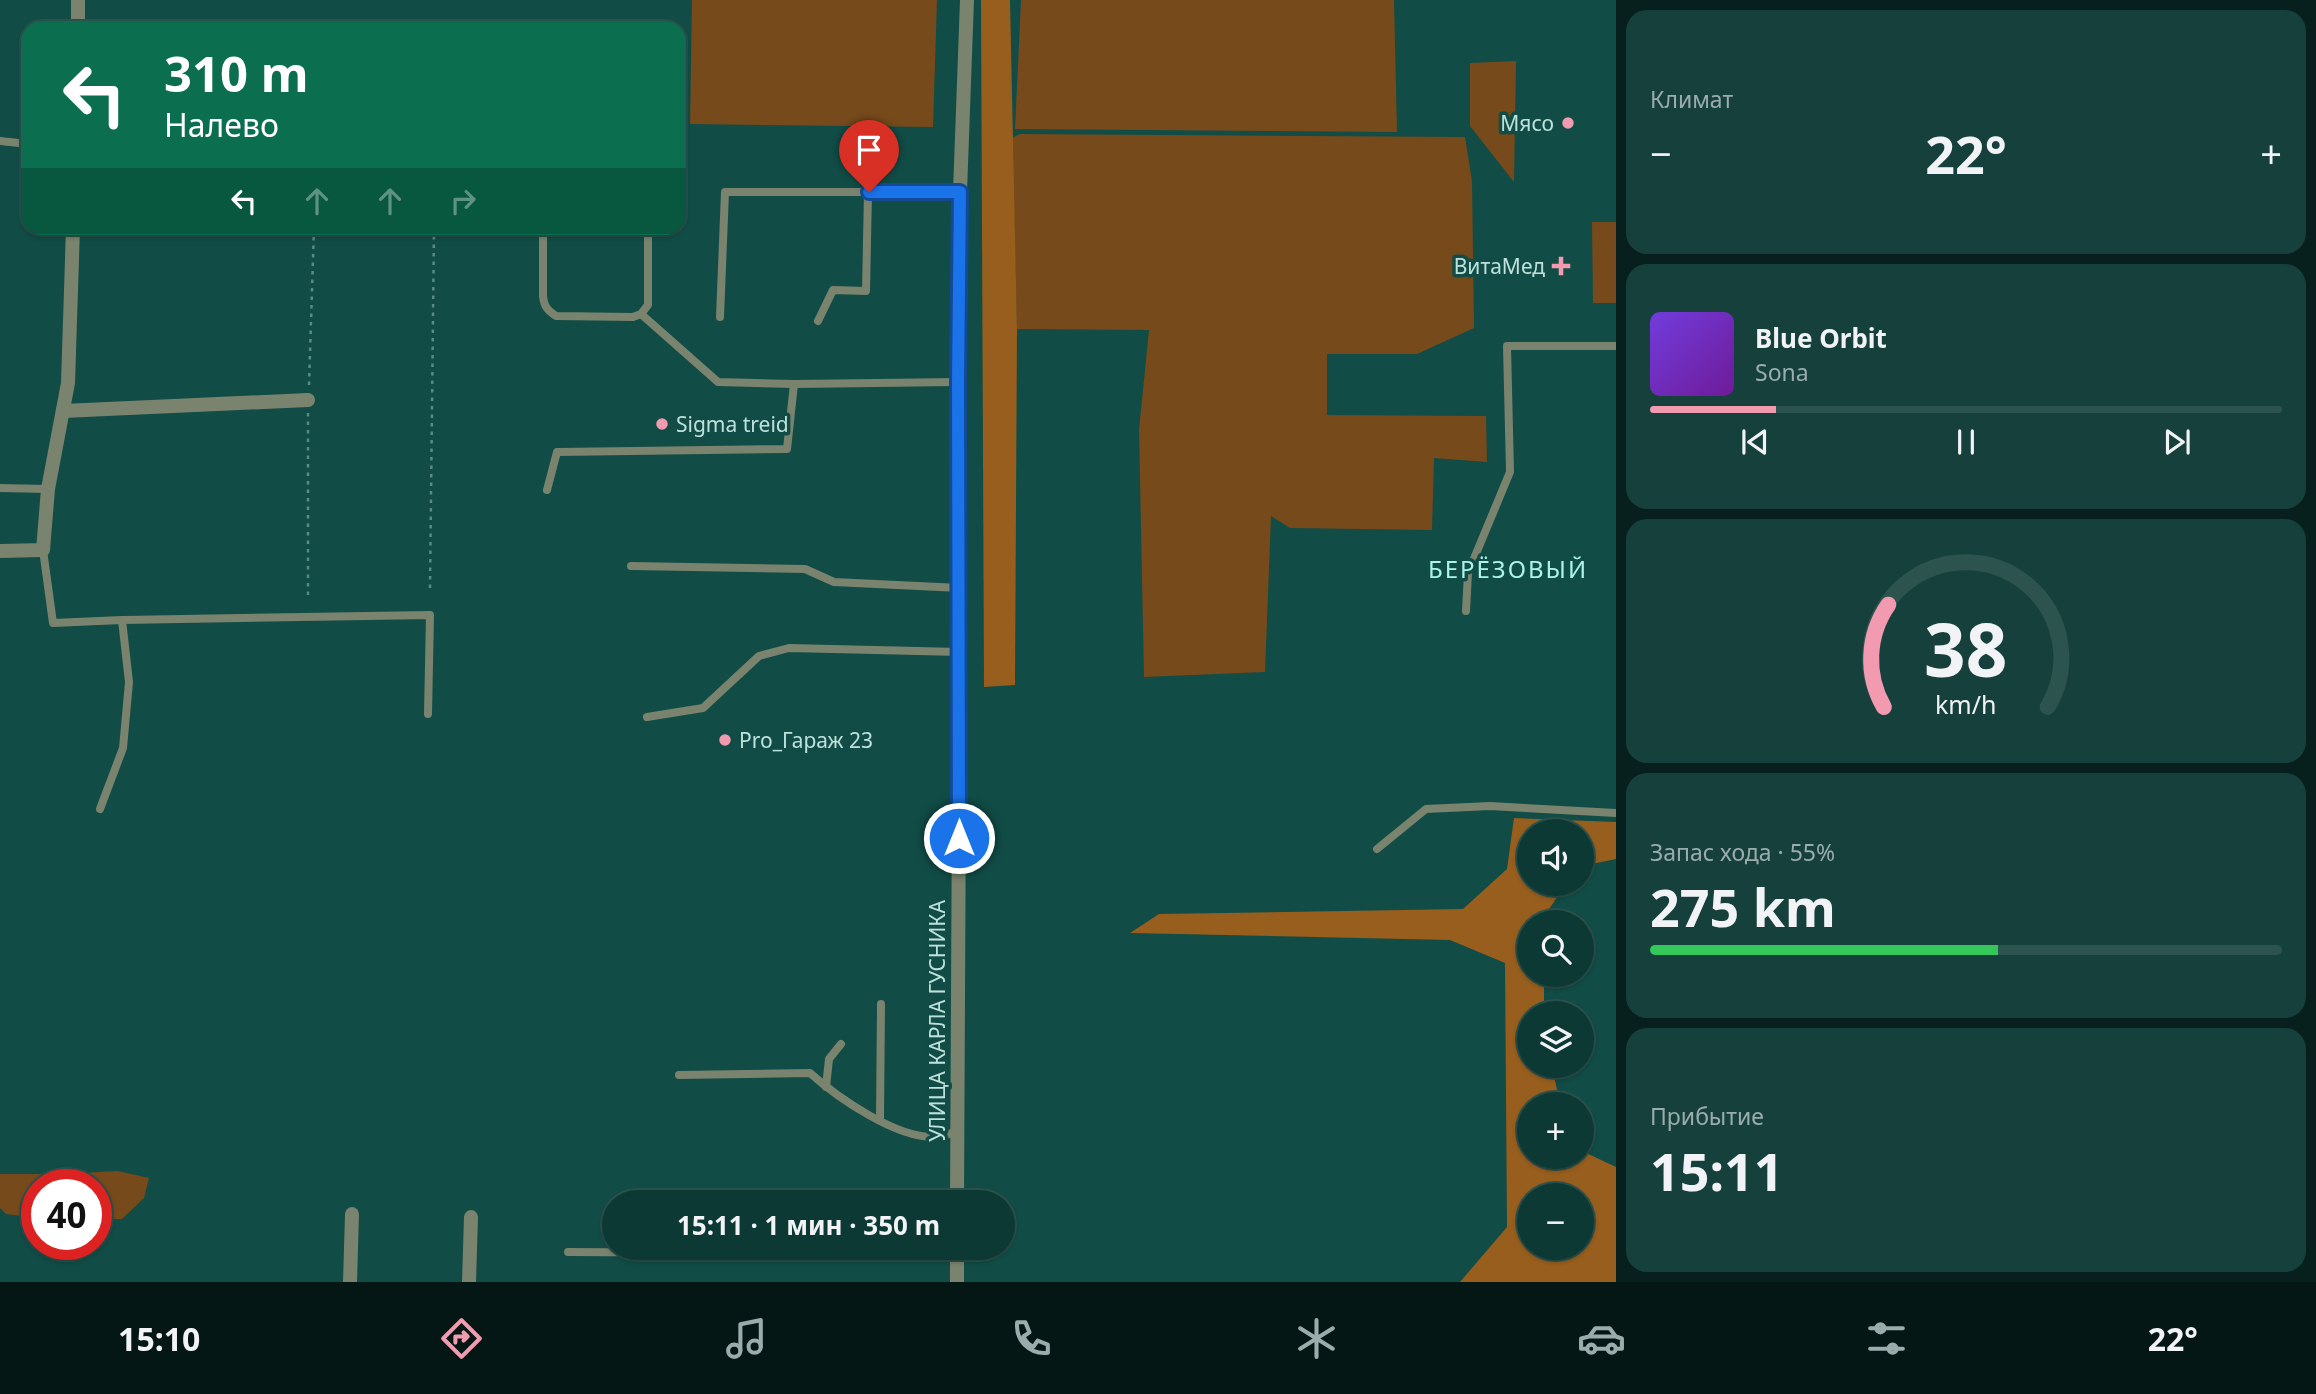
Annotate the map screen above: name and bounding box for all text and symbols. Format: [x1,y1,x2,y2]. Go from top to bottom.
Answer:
text: 310 m [164,40,309,106]
icon: left [49,49,140,140]
text: Климат [1650,83,1733,115]
text: Налево [164,103,279,146]
place label: Мясо [1500,109,1554,137]
marker: Мясо [1560,115,1576,131]
text: 22° [1925,118,2007,189]
pin [839,120,899,192]
text: − [1650,127,1672,179]
text: + [2260,127,2282,179]
icon: arrive [850,131,888,169]
icon: left [225,182,263,220]
icon: ahead [298,182,336,220]
icon: ahead [371,182,409,220]
icon: right [444,182,482,220]
place label: ВитаMед [1454,252,1545,280]
marker: ВитаMед [1551,256,1571,276]
text: Blue Orbit [1755,320,1887,356]
text: Sona [1755,356,1809,388]
place label: Sigma treid [676,410,789,438]
marker: Sigma treid [654,416,670,432]
icon: previous [1736,423,1774,461]
icon: pause [1947,423,1985,461]
icon: next [2158,423,2196,461]
district label: БЕРЁЗОВЫЙ [1428,552,1588,585]
text: 38 [1924,599,2008,698]
text: km/h [1935,687,1997,721]
place label: Pro_Гараж 23 [739,726,873,754]
marker: Pro_Гараж 23 [717,732,733,748]
position arrow [922,801,996,875]
map controls [1517,819,1594,1260]
button: sound [1517,819,1594,896]
text: Запас хода · 55% [1650,836,1835,868]
text: 275 km [1650,871,1836,942]
street label: УЛИЦА КАРЛА ГУСНИКА [923,900,951,1142]
button: search [1517,910,1594,987]
button: layers [1517,1001,1594,1078]
button: + [1517,1092,1594,1169]
text: Прибытие [1650,1100,1764,1132]
text: 15:11 [1650,1135,1784,1206]
speed limit sign: 40 [21,1169,112,1260]
button: − [1517,1183,1594,1260]
text: 15:11 · 1 мин · 350 m [677,1207,940,1243]
icon: directions [437,1314,486,1363]
icon: music [722,1314,771,1363]
icon: phone [1007,1314,1056,1363]
icon: climate [1292,1314,1341,1363]
icon: car [1577,1314,1626,1363]
icon: filters [1862,1314,1911,1363]
text: 15:10 [118,1317,200,1360]
text: 22° [2148,1317,2198,1360]

